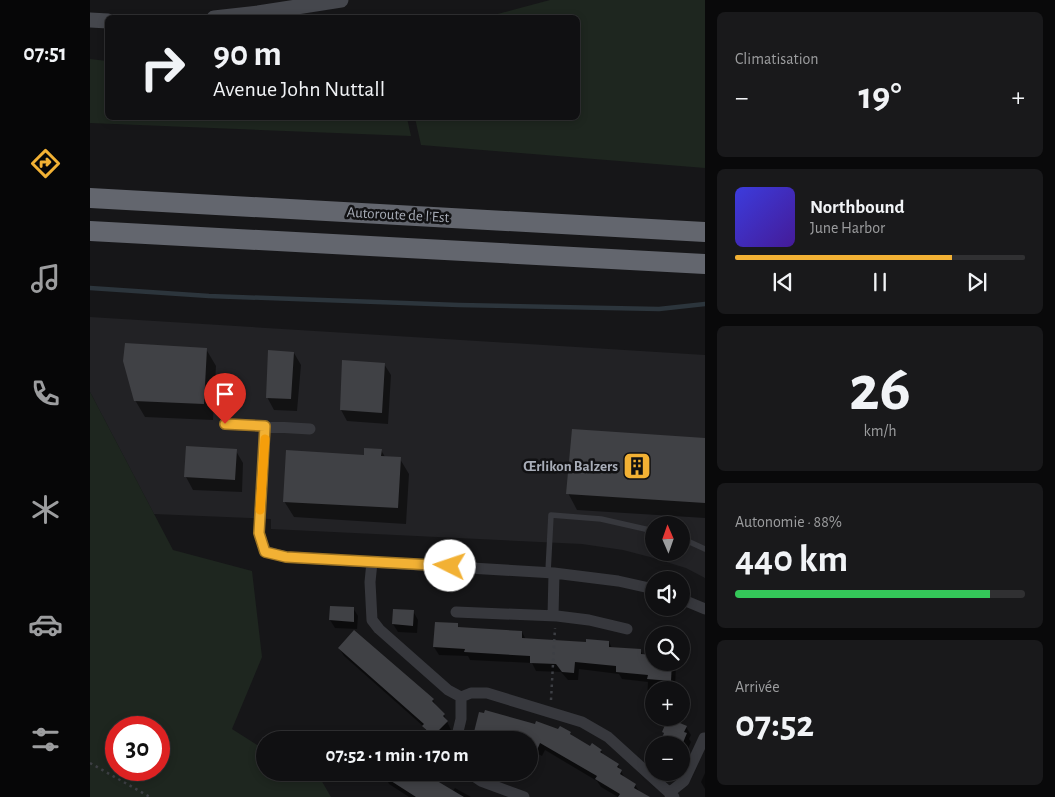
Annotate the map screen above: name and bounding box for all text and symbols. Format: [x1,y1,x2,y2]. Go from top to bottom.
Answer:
icon: right [130,35,195,100]
text: 90 m [213,37,282,72]
text: 07:51 [23,42,67,64]
text: Climatisation [735,51,819,67]
text: Avenue John Nuttall [213,78,385,100]
text: 19° [858,78,902,116]
text: − [735,84,748,112]
text: + [1012,84,1025,112]
icon: directions [28,146,63,181]
text: Northbound [810,198,905,217]
street label: Autoroute de l’Est [346,205,450,225]
text: June Harbor [810,220,885,236]
icon: music [28,261,63,296]
icon: previous [769,268,797,296]
icon: pause [866,268,894,296]
icon: next [963,268,991,296]
text: 26 [849,357,911,422]
pin [204,373,246,424]
icon: phone [28,376,63,411]
icon: arrive [211,380,239,408]
text: km/h [863,423,897,439]
building icon: Œrlikon Balzers [622,451,652,481]
place label: Œrlikon Balzers [523,459,618,474]
icon: climate [28,492,63,527]
text: Autonomie · 88% [735,514,842,530]
north arrow [645,516,690,561]
map controls [645,516,690,781]
position arrow [423,539,475,591]
text: 440 km [735,541,848,579]
button: sound [645,571,690,616]
icon: car [28,607,63,642]
button: search [645,626,690,671]
text: Arrivée [735,679,780,695]
button: + [645,681,690,726]
text: 07:52 [735,706,814,744]
speed limit sign: 30 [105,716,170,781]
icon: filters [28,722,63,757]
button: − [645,736,690,781]
text: 07:52 · 1 min · 170 m [326,746,469,765]

